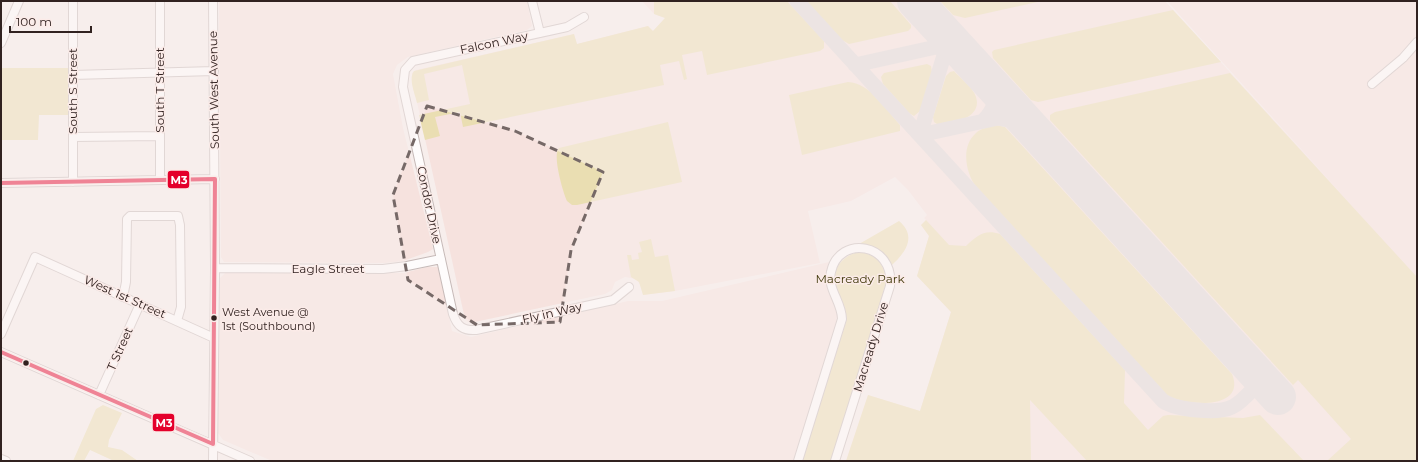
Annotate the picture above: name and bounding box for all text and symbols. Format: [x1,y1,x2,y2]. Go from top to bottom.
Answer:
scale bar [10,8,91,34]
text: 100 m [16,14,52,29]
street label: Falcon Way [459,28,530,57]
street label: South West Avenue [205,31,222,149]
street label: South T Street [152,47,167,133]
street label: South S Street [65,48,80,134]
street label: Condor Drive [414,165,445,245]
line badge: M3 [167,170,190,189]
text: M3 [170,173,188,187]
street label: Eagle Street [291,261,365,276]
park label: Macready Park [815,271,905,286]
street label: West 1st Street [82,272,169,321]
street label: Fly in Way [521,298,584,327]
street label: Macready Drive [850,300,891,394]
place label: West Avenue @ 1st (Southbound) [222,305,316,333]
marker: West Avenue @ 1st (Southbound) [209,313,219,323]
street label: T Street [103,324,136,373]
unlabelled marker [21,358,31,368]
line badge: M3 [152,413,175,432]
text: M3 [155,416,173,430]

